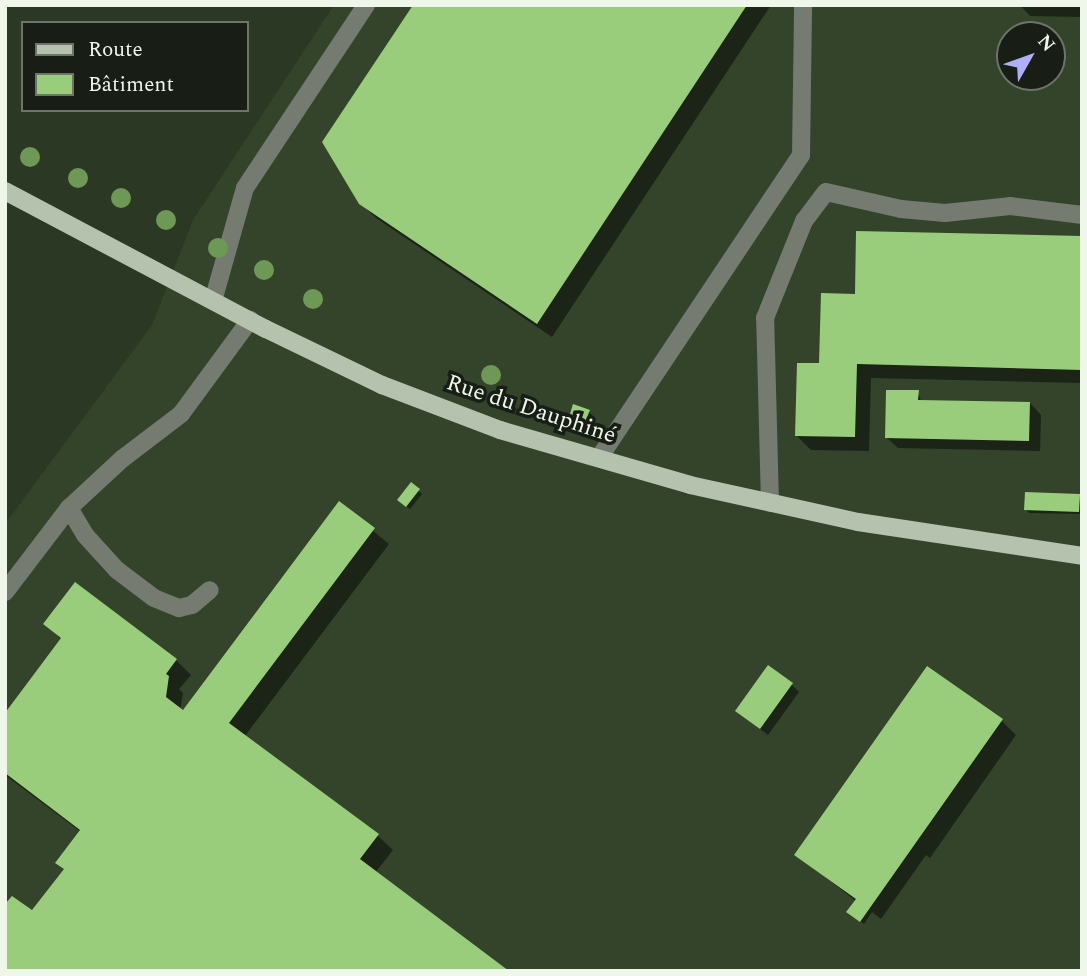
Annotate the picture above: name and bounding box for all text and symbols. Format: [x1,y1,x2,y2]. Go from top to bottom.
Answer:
legend [21,21,248,112]
north arrow [996,21,1066,91]
text: N [1030,28,1062,59]
text: Route [88,34,143,66]
text: Bâtiment [88,69,174,101]
street label: Rue du Dauphiné [443,370,619,450]

